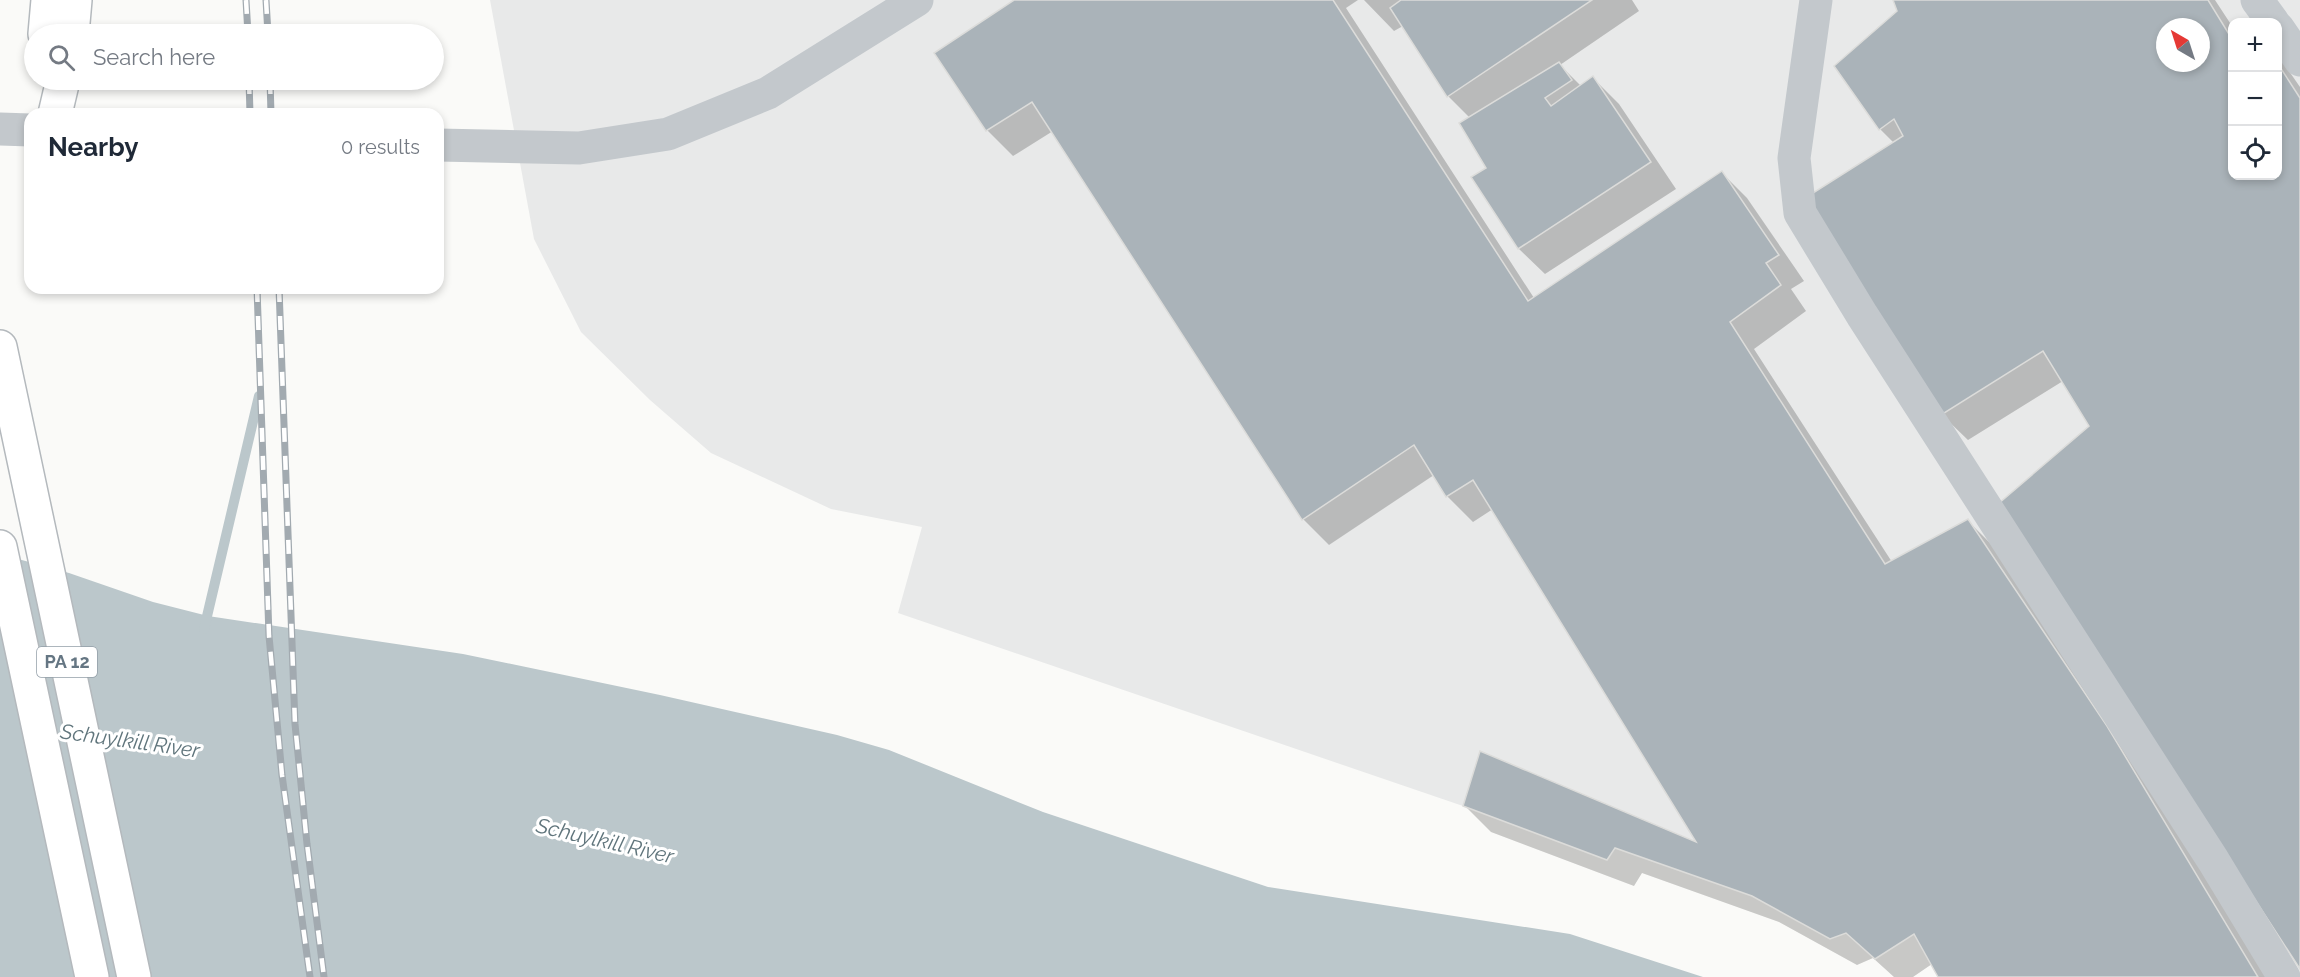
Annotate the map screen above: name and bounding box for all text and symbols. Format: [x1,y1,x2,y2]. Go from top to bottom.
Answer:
north arrow [2156,18,2210,72]
map controls [2228,18,2282,180]
button: + [2228,18,2282,72]
search box [24,24,444,90]
icon: search [45,41,78,74]
text: Search here [93,44,215,70]
button: − [2228,72,2282,126]
button: locate [2228,126,2282,180]
text: Nearby [48,132,138,162]
text: 0 results [341,135,420,159]
road number: PA 12 [37,647,97,677]
water label: Schuylkill River [58,718,202,763]
water label: Schuylkill River [533,812,677,869]

